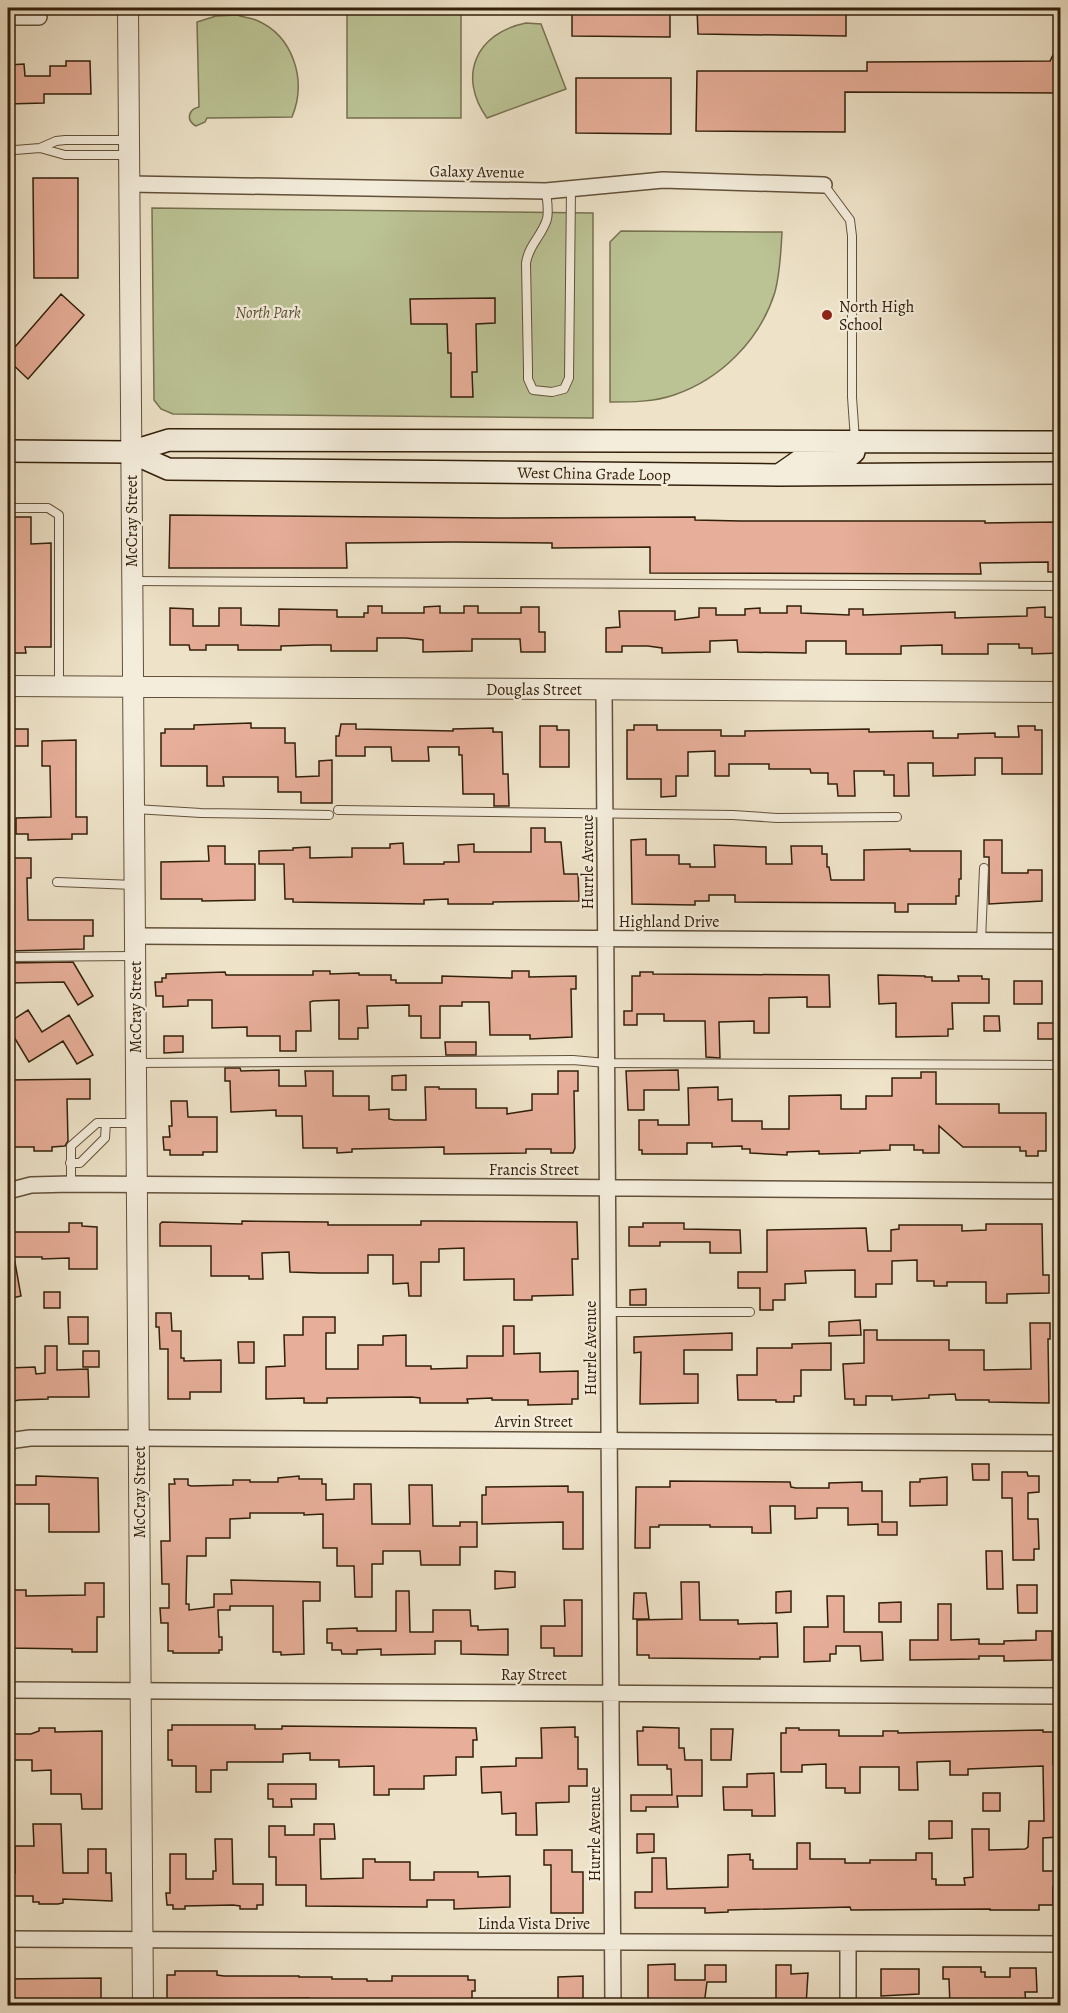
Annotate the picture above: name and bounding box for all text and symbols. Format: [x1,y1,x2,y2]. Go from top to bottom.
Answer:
street label: Galaxy Avenue [429,160,525,184]
place label: North High School [839,296,915,336]
park label: North Park [235,302,301,324]
marker: North High School [820,308,834,322]
street label: West China Grade Loop [516,462,671,486]
street label: McCray Street [121,475,143,567]
street label: Douglas Street [486,679,582,701]
street label: Hurrle Avenue [577,815,599,909]
street label: Highland Drive [619,911,719,933]
street label: McCray Street [125,961,147,1053]
street label: Francis Street [489,1159,579,1181]
street label: Hurrle Avenue [580,1301,602,1395]
street label: Arvin Street [494,1411,573,1433]
street label: McCray Street [129,1446,151,1538]
street label: Ray Street [501,1664,567,1686]
street label: Hurrle Avenue [584,1787,606,1881]
street label: Linda Vista Drive [478,1913,590,1935]

